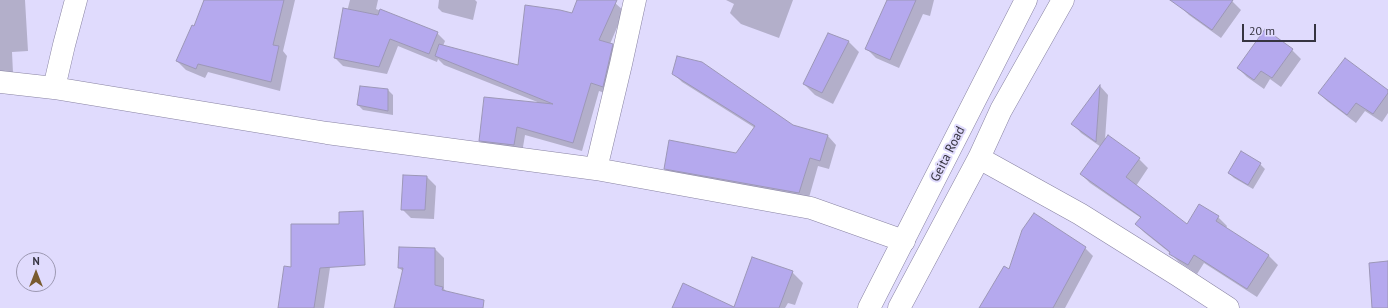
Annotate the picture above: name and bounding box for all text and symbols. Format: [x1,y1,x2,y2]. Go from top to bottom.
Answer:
scale bar [1244,16,1318,42]
text: 20 m [1249,23,1275,38]
street label: Geita Road [927,124,969,184]
north arrow [16,252,56,292]
text: N [32,254,40,268]

